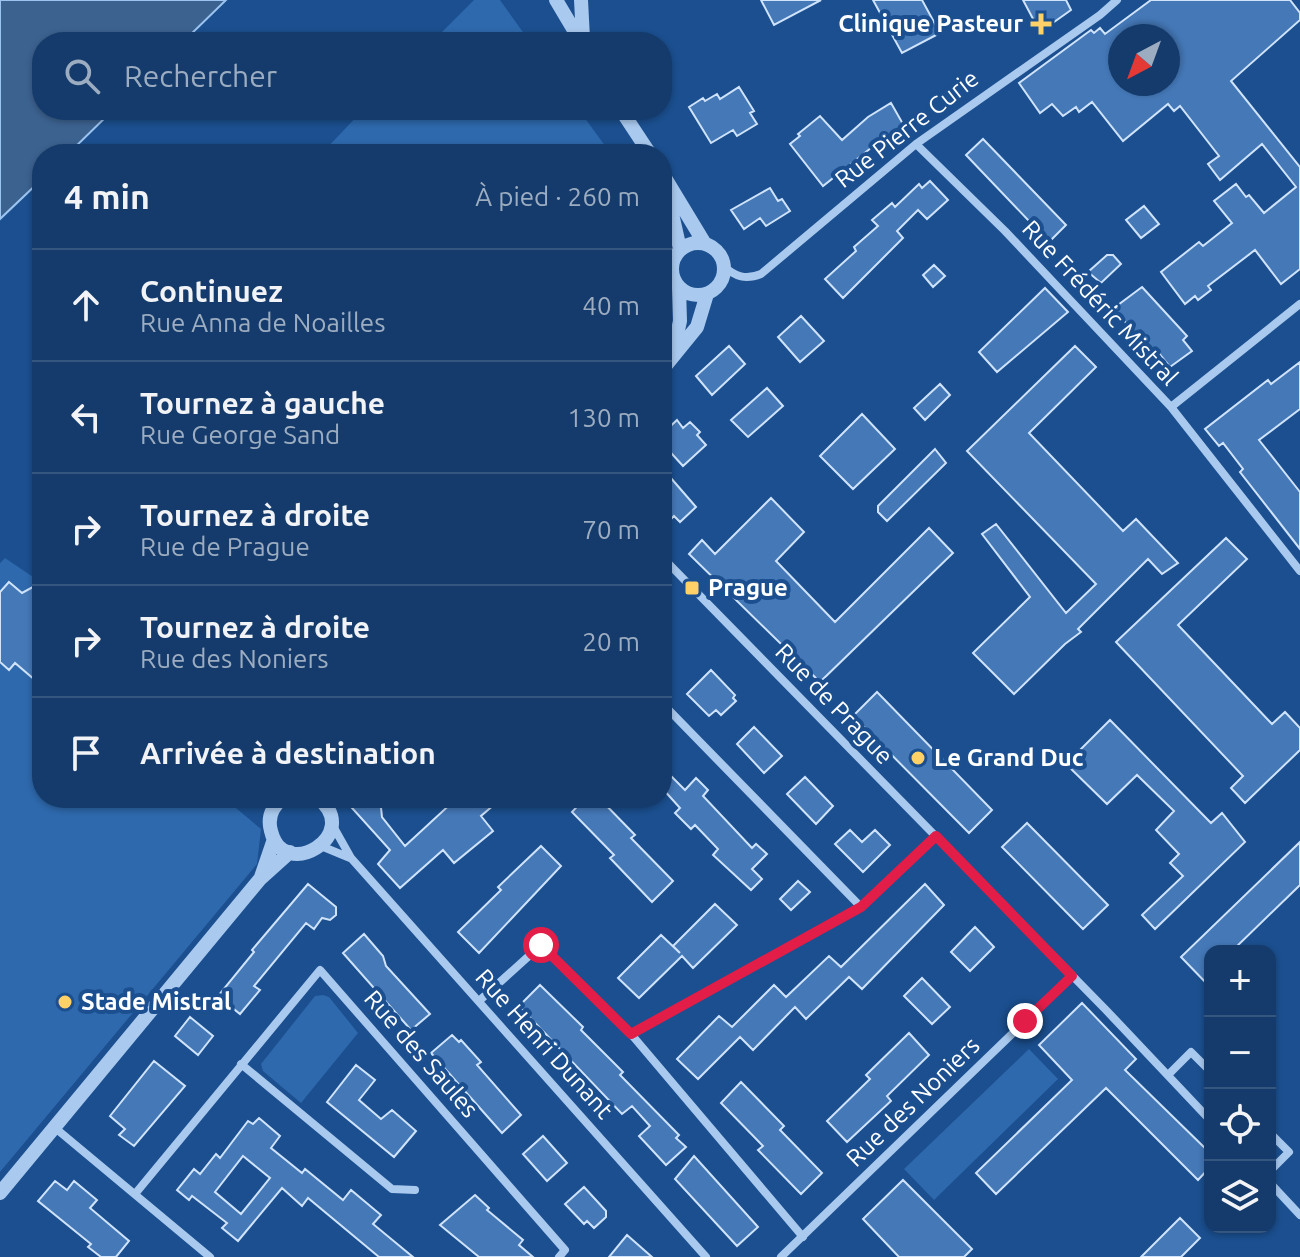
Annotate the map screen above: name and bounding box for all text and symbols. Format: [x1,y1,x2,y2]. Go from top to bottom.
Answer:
place label: Clinique Pasteur [838,10,1023,37]
marker: Clinique Pasteur [1030,13,1052,35]
north arrow [1108,24,1180,96]
search box [32,32,672,120]
icon: search [60,54,104,98]
text: Rechercher [124,59,277,93]
street label: Rue Pierre Curie [830,64,984,193]
text: 4 min [64,177,150,215]
text: À pied · 260 m [475,182,640,211]
street label: Rue Frédéric Mistral [1017,215,1184,391]
text: Continuez [140,274,283,308]
icon: ahead [64,283,108,327]
text: 40 m [582,291,640,320]
text: Rue Anna de Noailles [140,308,386,337]
text: Tournez à gauche [140,386,385,420]
icon: left [64,395,108,439]
text: 130 m [568,403,640,432]
text: Rue George Sand [140,420,340,449]
text: Tournez à droite [140,498,370,532]
icon: right [64,507,108,551]
text: 70 m [582,515,640,544]
text: Rue de Prague [140,532,310,561]
place label: Prague [708,574,788,601]
marker: Prague [683,579,701,597]
text: Tournez à droite [140,610,370,644]
icon: right [64,619,108,663]
text: 20 m [582,627,640,656]
street label: Rue de Prague [770,638,898,769]
text: Rue des Noniers [140,644,329,673]
icon: arrive [64,731,108,775]
text: Arrivée à destination [140,736,436,770]
place label: Le Grand Duc [934,744,1084,771]
marker: Le Grand Duc [909,749,927,767]
route start [523,927,559,963]
map controls [1204,945,1276,1233]
button: + [1204,945,1276,1017]
street label: Rue Henri Dunant [470,964,619,1124]
street label: Rue des Saules [359,985,484,1123]
place label: Stade Mistral [81,988,231,1015]
marker: Stade Mistral [56,993,74,1011]
route end [1007,1003,1043,1039]
button: − [1204,1017,1276,1089]
street label: Rue des Noniers [841,1031,985,1172]
button: locate [1204,1089,1276,1161]
button: layers [1204,1161,1276,1233]

